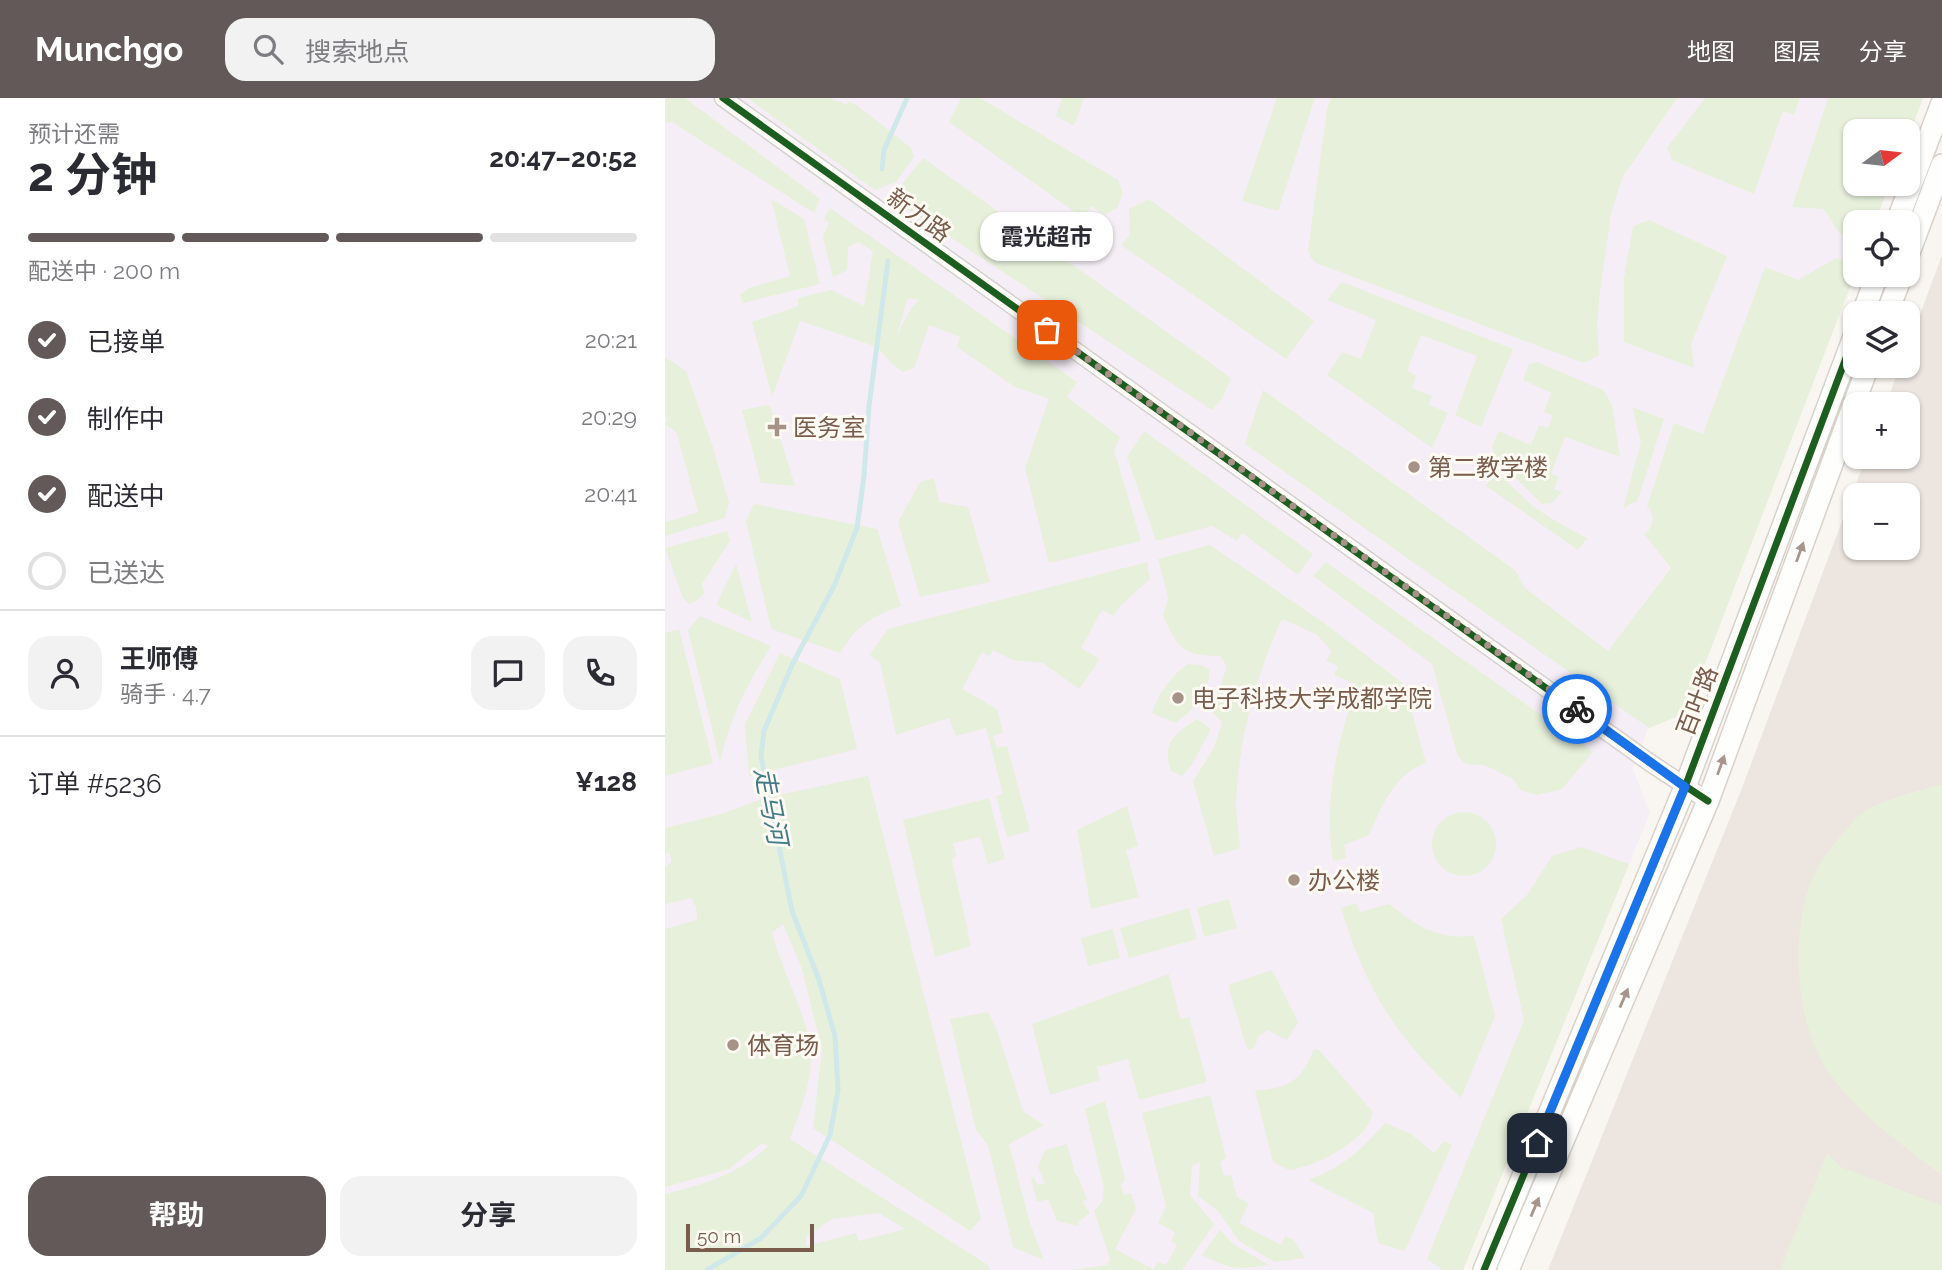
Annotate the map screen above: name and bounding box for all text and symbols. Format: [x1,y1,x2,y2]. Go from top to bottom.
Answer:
search box [225,18,715,81]
text: Munchgo [35,30,183,69]
icon: search [249,30,287,68]
text: 搜索地点 [305,37,409,67]
text: 地图 [1687,37,1735,66]
text: 图层 [1773,37,1821,66]
text: 分享 [1859,37,1907,66]
north arrow [1843,119,1920,196]
map controls [1843,119,1920,560]
text: 预计还需 [28,120,120,147]
text: 20:47–20:52 [489,143,637,173]
text: 2 分钟 [28,148,157,202]
street label: 新力路 [881,182,957,248]
button: locate [1843,210,1920,287]
callout: 霞光超市 [981,211,1113,260]
text: 霞光超市 [1001,223,1093,250]
text: 配送中 · 200 m [28,257,180,284]
pin [1017,300,1077,360]
button: layers [1843,301,1920,378]
icon: bag [1028,311,1066,349]
icon: check [28,321,66,359]
text: 20:21 [585,326,637,353]
text: 已接单 [87,327,165,357]
button: + [1843,392,1920,469]
icon: check [28,398,66,436]
text: 20:29 [581,403,637,430]
text: 制作中 [87,404,165,434]
place label: 医务室 [793,413,865,442]
marker: 医务室 [767,417,787,437]
place label: 第二教学楼 [1428,453,1548,482]
marker: 第二教学楼 [1406,459,1422,475]
icon: check [28,475,66,513]
text: 20:41 [584,480,637,507]
text: 配送中 [87,481,165,511]
button: − [1843,483,1920,560]
one-way arrow [1794,541,1805,562]
text: 已送达 [87,558,165,588]
button: person [28,636,102,710]
button: chat [471,636,545,710]
button: phone [563,636,637,710]
text: 王师傅 [120,644,198,674]
street label: 百叶路 [1671,662,1723,740]
courier [1542,674,1612,744]
text: 骑手 · 4.7 [120,680,211,707]
place label: 电子科技大学成都学院 [1192,684,1432,713]
marker: 电子科技大学成都学院 [1170,690,1186,706]
icon: bike [1558,690,1596,728]
one-way arrow [1716,755,1727,776]
water label: 走马河 [749,765,794,852]
text: ¥128 [575,767,637,797]
text: 订单 #5236 [28,769,162,799]
place label: 办公楼 [1308,866,1380,895]
marker: 办公楼 [1286,872,1302,888]
one-way arrow [1618,988,1630,1008]
place label: 体育场 [747,1031,819,1060]
marker: 体育场 [725,1037,741,1053]
pin [1507,1113,1567,1173]
icon: home [1518,1124,1556,1162]
button: 帮助 [28,1176,326,1256]
button: 分享 [340,1176,637,1256]
one-way arrow [1529,1197,1541,1217]
scale bar [686,1221,814,1253]
text: 50 m [697,1225,741,1247]

